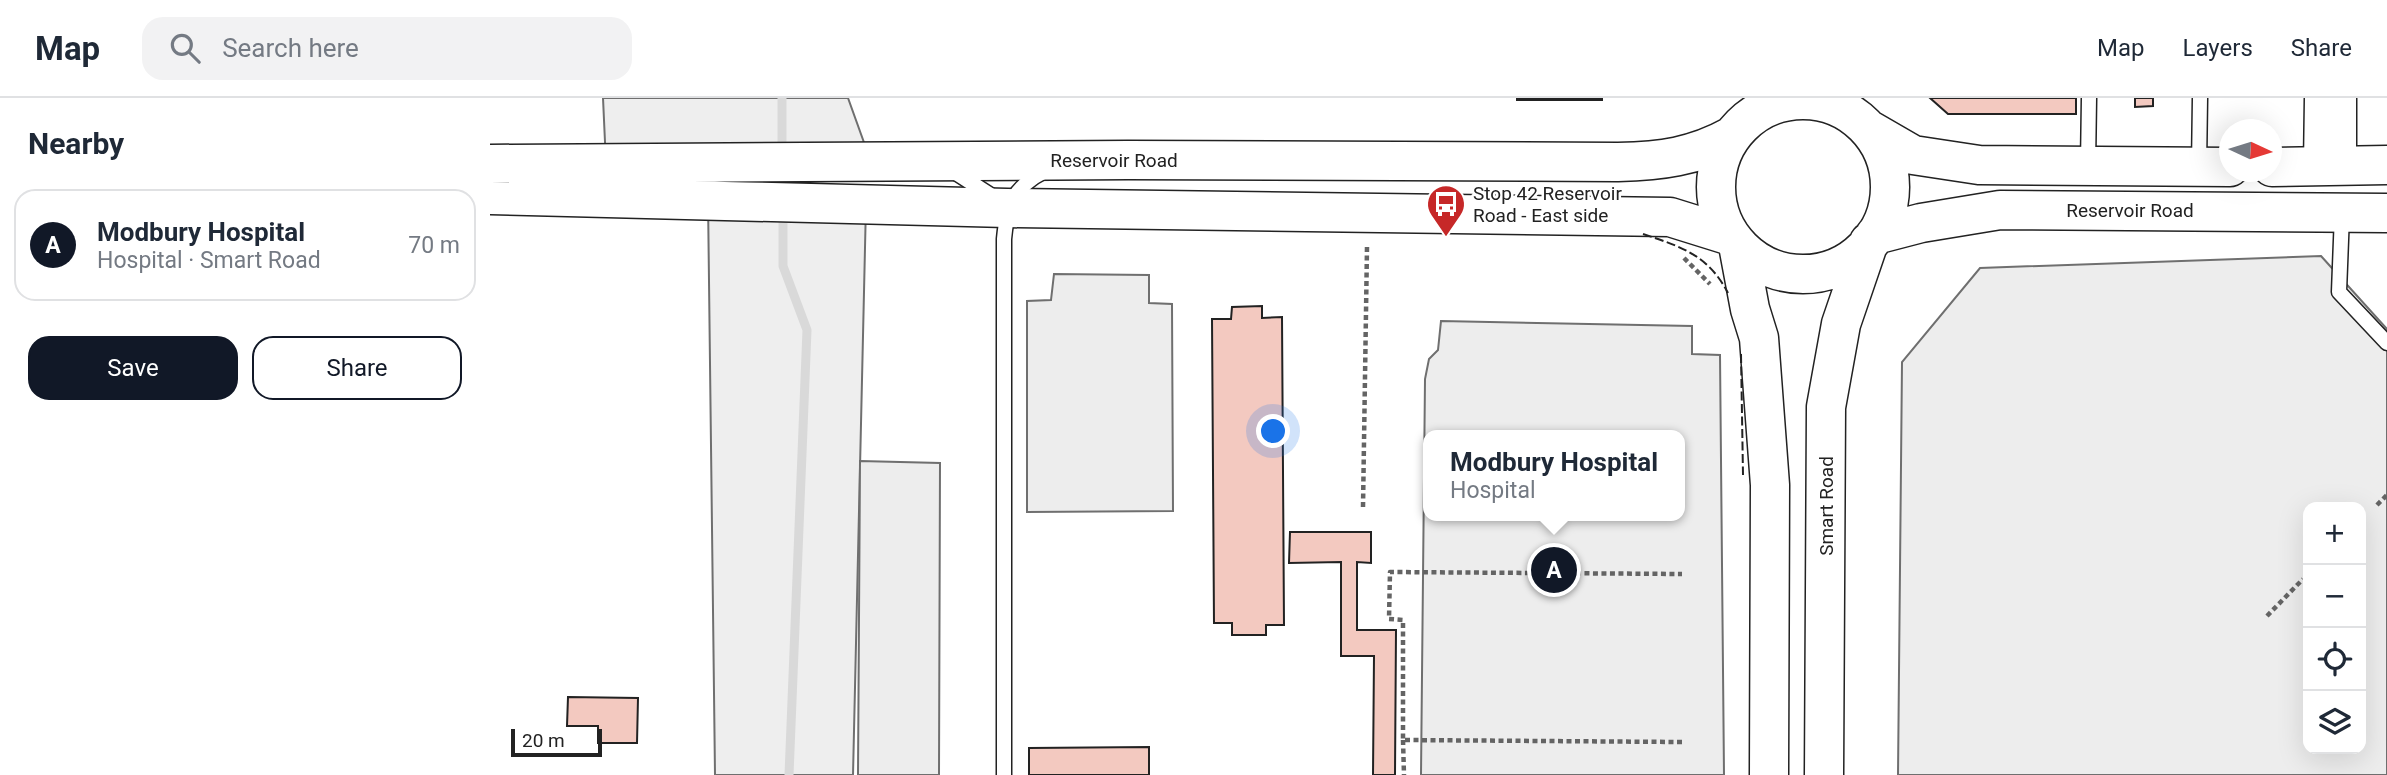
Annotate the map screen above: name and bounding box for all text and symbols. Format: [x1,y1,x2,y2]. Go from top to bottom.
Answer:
search box [142,17,632,80]
text: Map [35,29,100,68]
icon: search [166,29,204,67]
text: Search here [222,33,359,63]
text: Map [2097,34,2145,62]
text: Layers [2183,34,2253,62]
text: Share [2291,34,2352,62]
north arrow [2219,119,2282,182]
text: Nearby [28,126,124,161]
street label: Reservoir Road [1050,149,1178,172]
place label: Stop 42 Reservoir Road - East side [1473,182,1622,227]
bus stop icon: Stop 42 Reservoir Road - East side [1425,183,1467,238]
street label: Reservoir Road [2066,199,2194,222]
text: Modbury Hospital [97,217,305,247]
text: A [45,232,61,259]
text: 70 m [408,232,460,259]
text: Hospital · Smart Road [97,247,321,274]
button: Save [28,336,238,400]
button: Share [252,336,462,400]
your location [1256,414,1290,448]
popup [1423,430,1685,521]
text: Modbury Hospital [1450,447,1658,477]
street label: Smart Road [1815,456,1838,556]
text: Hospital [1450,477,1536,504]
map controls [2303,502,2366,754]
button: + [2303,502,2366,565]
pin: A [1531,544,1577,596]
button: − [2303,565,2366,628]
button: locate [2303,628,2366,691]
button: layers [2303,691,2366,754]
scale bar [511,726,602,758]
text: 20 m [522,729,565,752]

